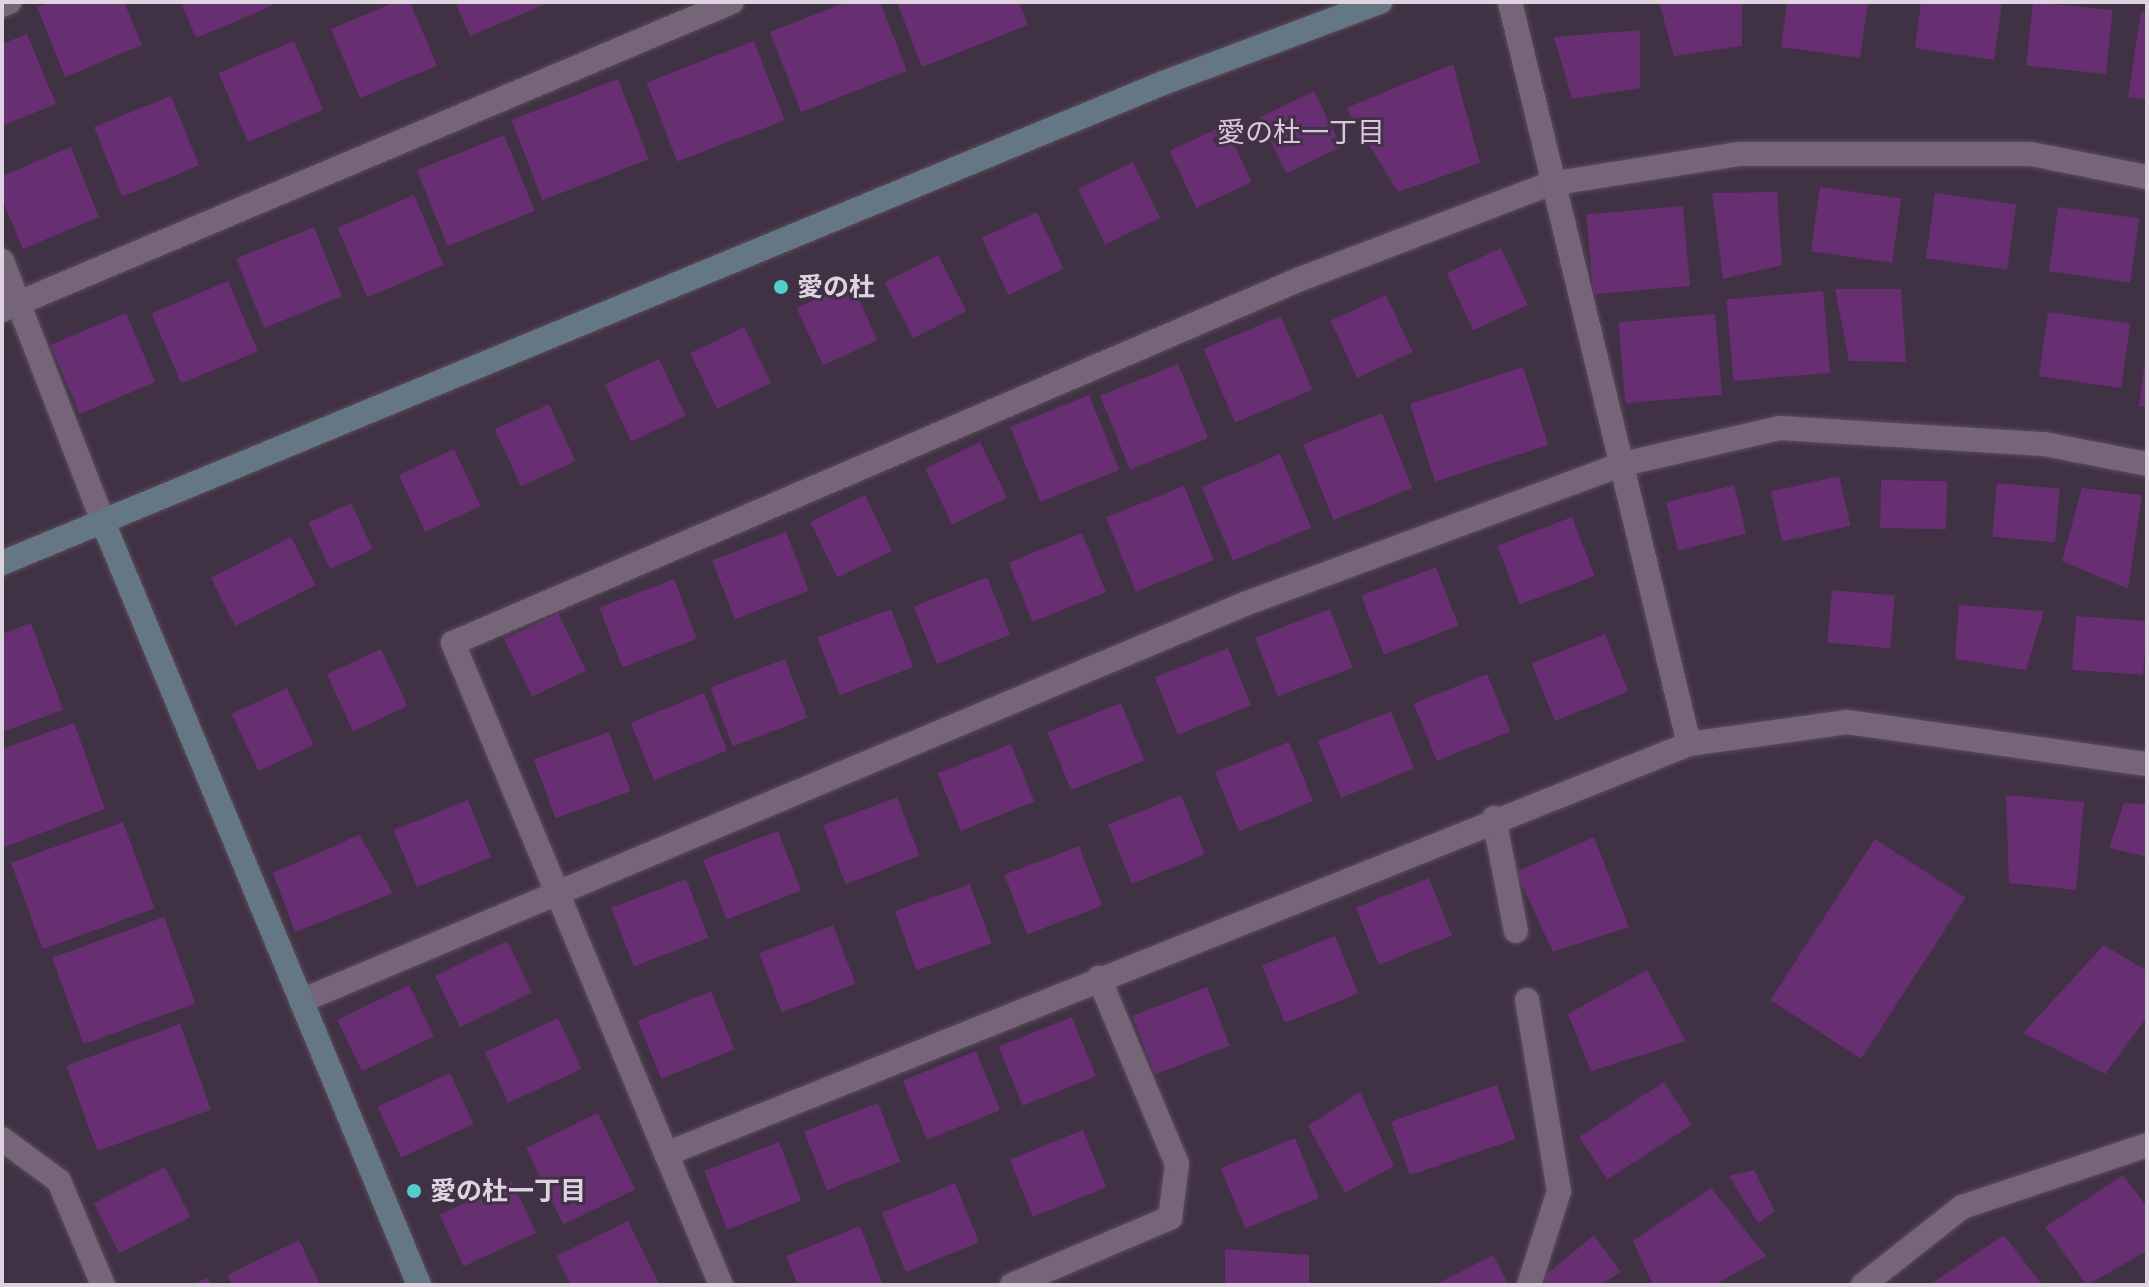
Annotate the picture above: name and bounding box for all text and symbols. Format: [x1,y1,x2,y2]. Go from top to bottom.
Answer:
district label: 愛の杜一丁目 [1217,115,1385,149]
place label: 愛の杜 [797,271,875,303]
marker: 愛の杜 [772,278,790,296]
place label: 愛の杜一丁目 [430,1175,586,1207]
marker: 愛の杜一丁目 [405,1182,423,1200]

